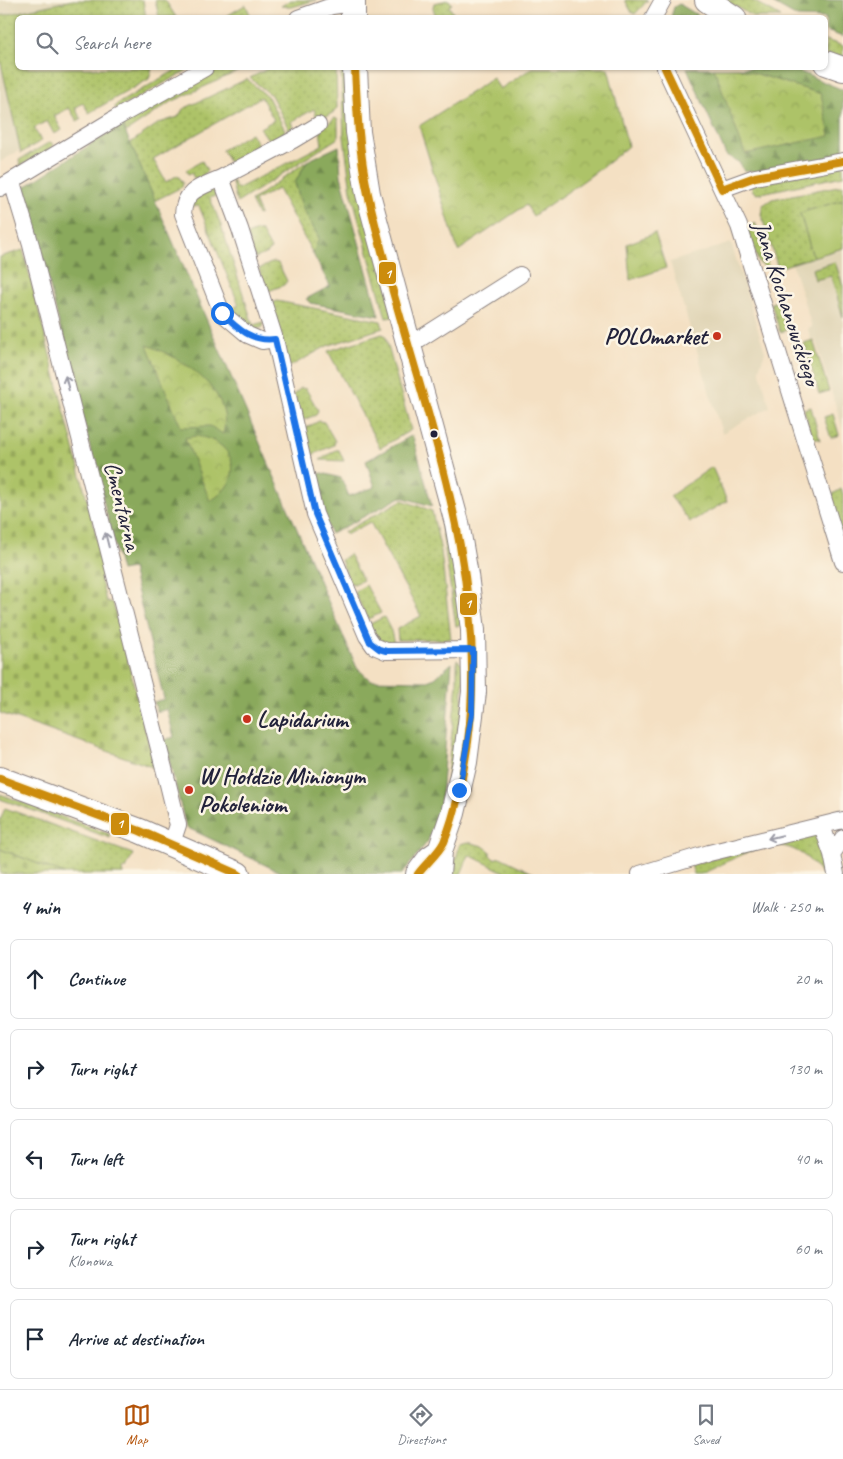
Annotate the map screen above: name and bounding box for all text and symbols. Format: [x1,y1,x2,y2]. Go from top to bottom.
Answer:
search box [15,15,828,70]
icon: search [33,29,61,57]
text: Search here [73,31,150,55]
street label: Jana Kochanowskiego [746,216,828,391]
line badge: 1 [378,261,397,285]
text: 1 [385,265,393,282]
route start [211,302,234,325]
place label: POLOmarket [604,321,710,351]
marker: POLOmarket [711,330,723,342]
one-way arrow [61,375,71,391]
unlabelled marker [429,429,439,439]
street label: Cmentarna [98,459,149,555]
one-way arrow [102,533,111,549]
line badge: 1 [459,592,478,616]
text: 1 [465,595,473,612]
place label: Lapidarium [257,704,350,734]
marker: Lapidarium [241,713,253,725]
place label: W Hołdzie Minionym Pokoleniom [199,761,366,819]
route end [448,779,471,802]
marker: W Hołdzie Minionym Pokoleniom [183,784,195,796]
line badge: 1 [110,812,130,836]
text: 1 [117,815,125,832]
one-way arrow [767,833,783,842]
text: 4 min [20,894,60,920]
text: Walk · 250 m [751,897,823,917]
icon: ahead [21,965,49,993]
text: Continue [68,967,125,991]
text: 20 m [795,969,822,989]
icon: right [21,1055,49,1083]
text: Turn right [68,1057,135,1081]
text: 130 m [788,1059,822,1079]
icon: left [21,1145,49,1173]
text: Turn left [68,1147,123,1171]
text: 40 m [795,1149,822,1169]
text: Turn right [68,1227,135,1251]
icon: right [21,1235,49,1263]
text: 60 m [795,1239,822,1259]
text: Klonowa [68,1251,112,1271]
icon: arrive [21,1325,49,1353]
text: Arrive at destination [68,1327,204,1351]
tab: Map [123,1401,151,1448]
tab: Directions [397,1401,446,1448]
tab: Saved [692,1401,720,1448]

